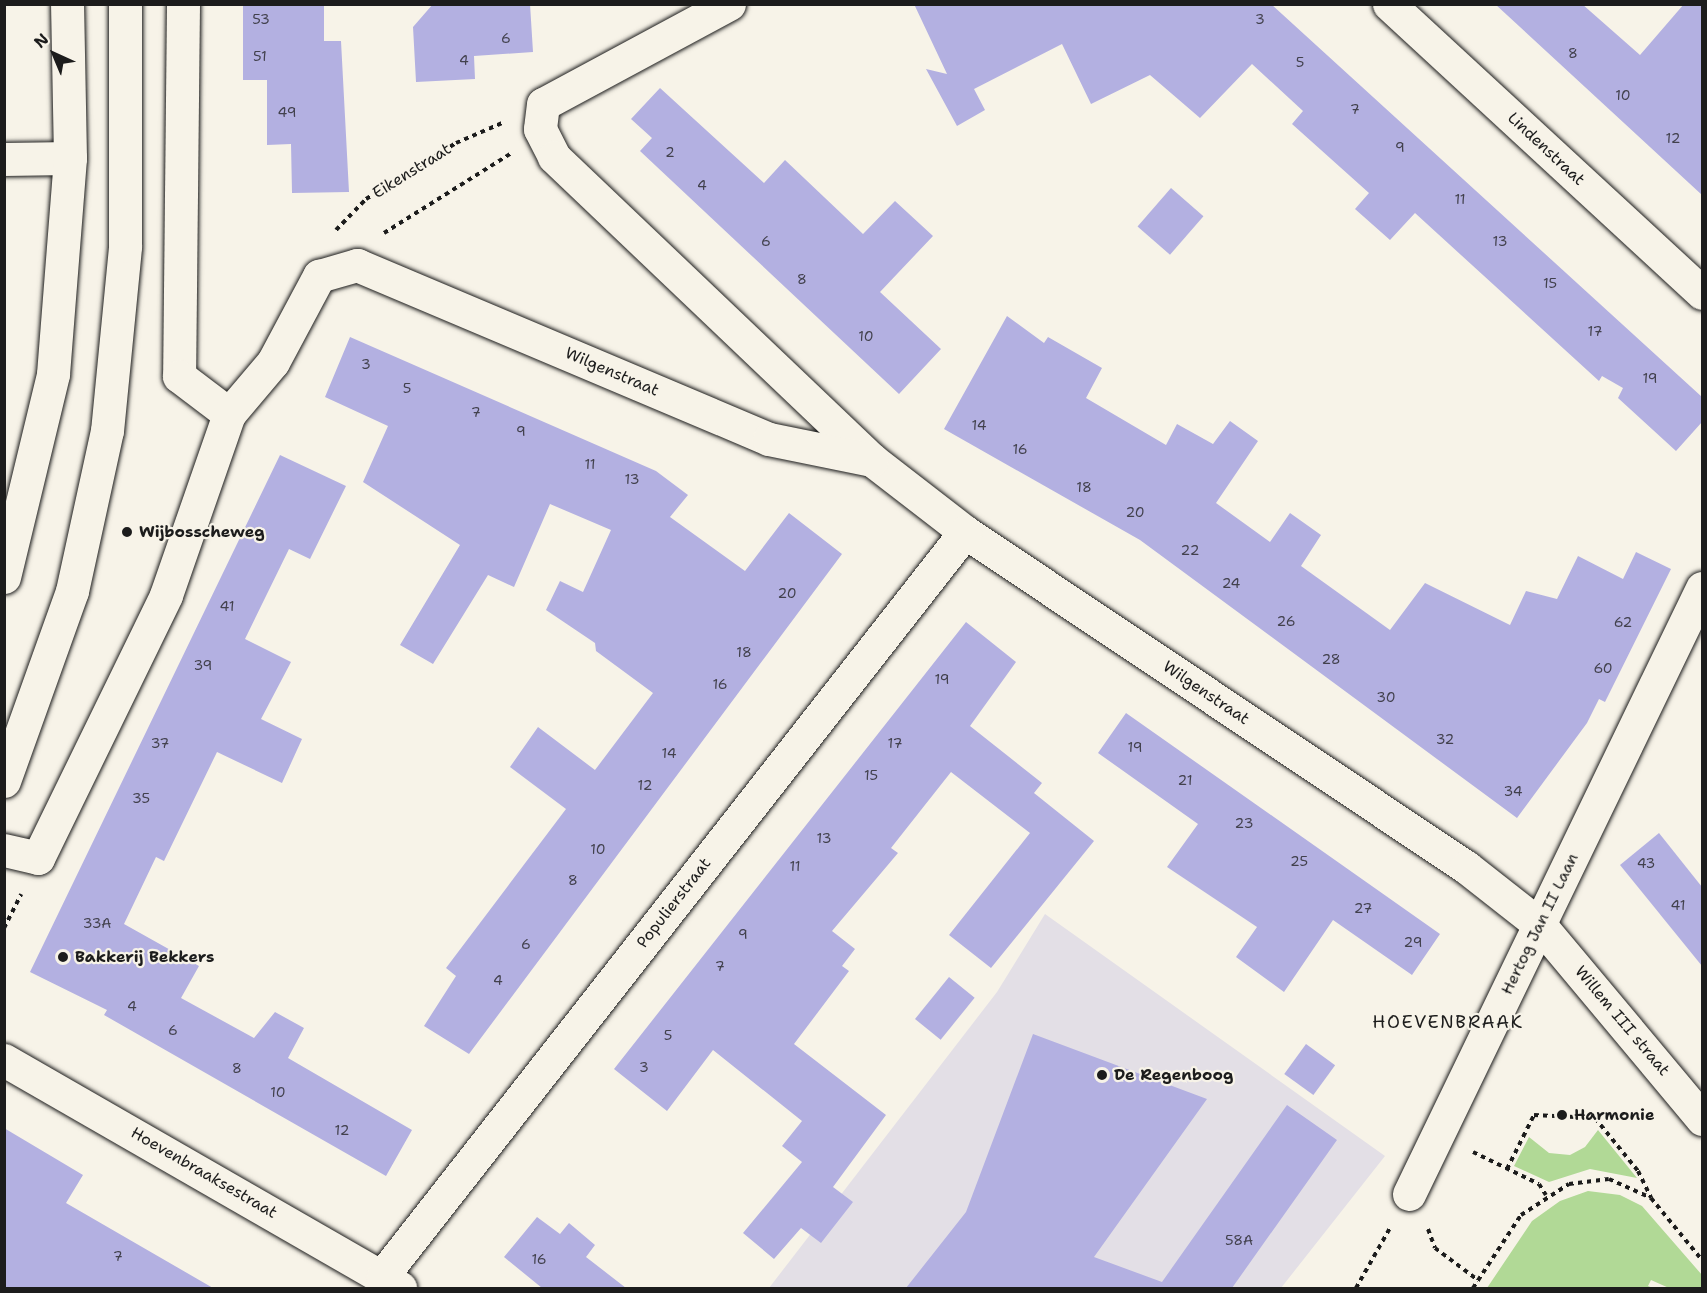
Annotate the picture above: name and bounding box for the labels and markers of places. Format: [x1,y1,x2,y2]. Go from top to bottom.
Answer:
place label: Wijbosscheweg [139,522,265,542]
marker: Wijbosscheweg [120,525,134,539]
place label: Bakkerij Bekkers [75,947,214,967]
marker: Bakkerij Bekkers [56,950,70,964]
place label: De Regenboog [1114,1065,1233,1085]
marker: De Regenboog [1095,1068,1109,1082]
place label: Harmonie [1574,1105,1654,1125]
marker: Harmonie [1555,1108,1569,1122]

